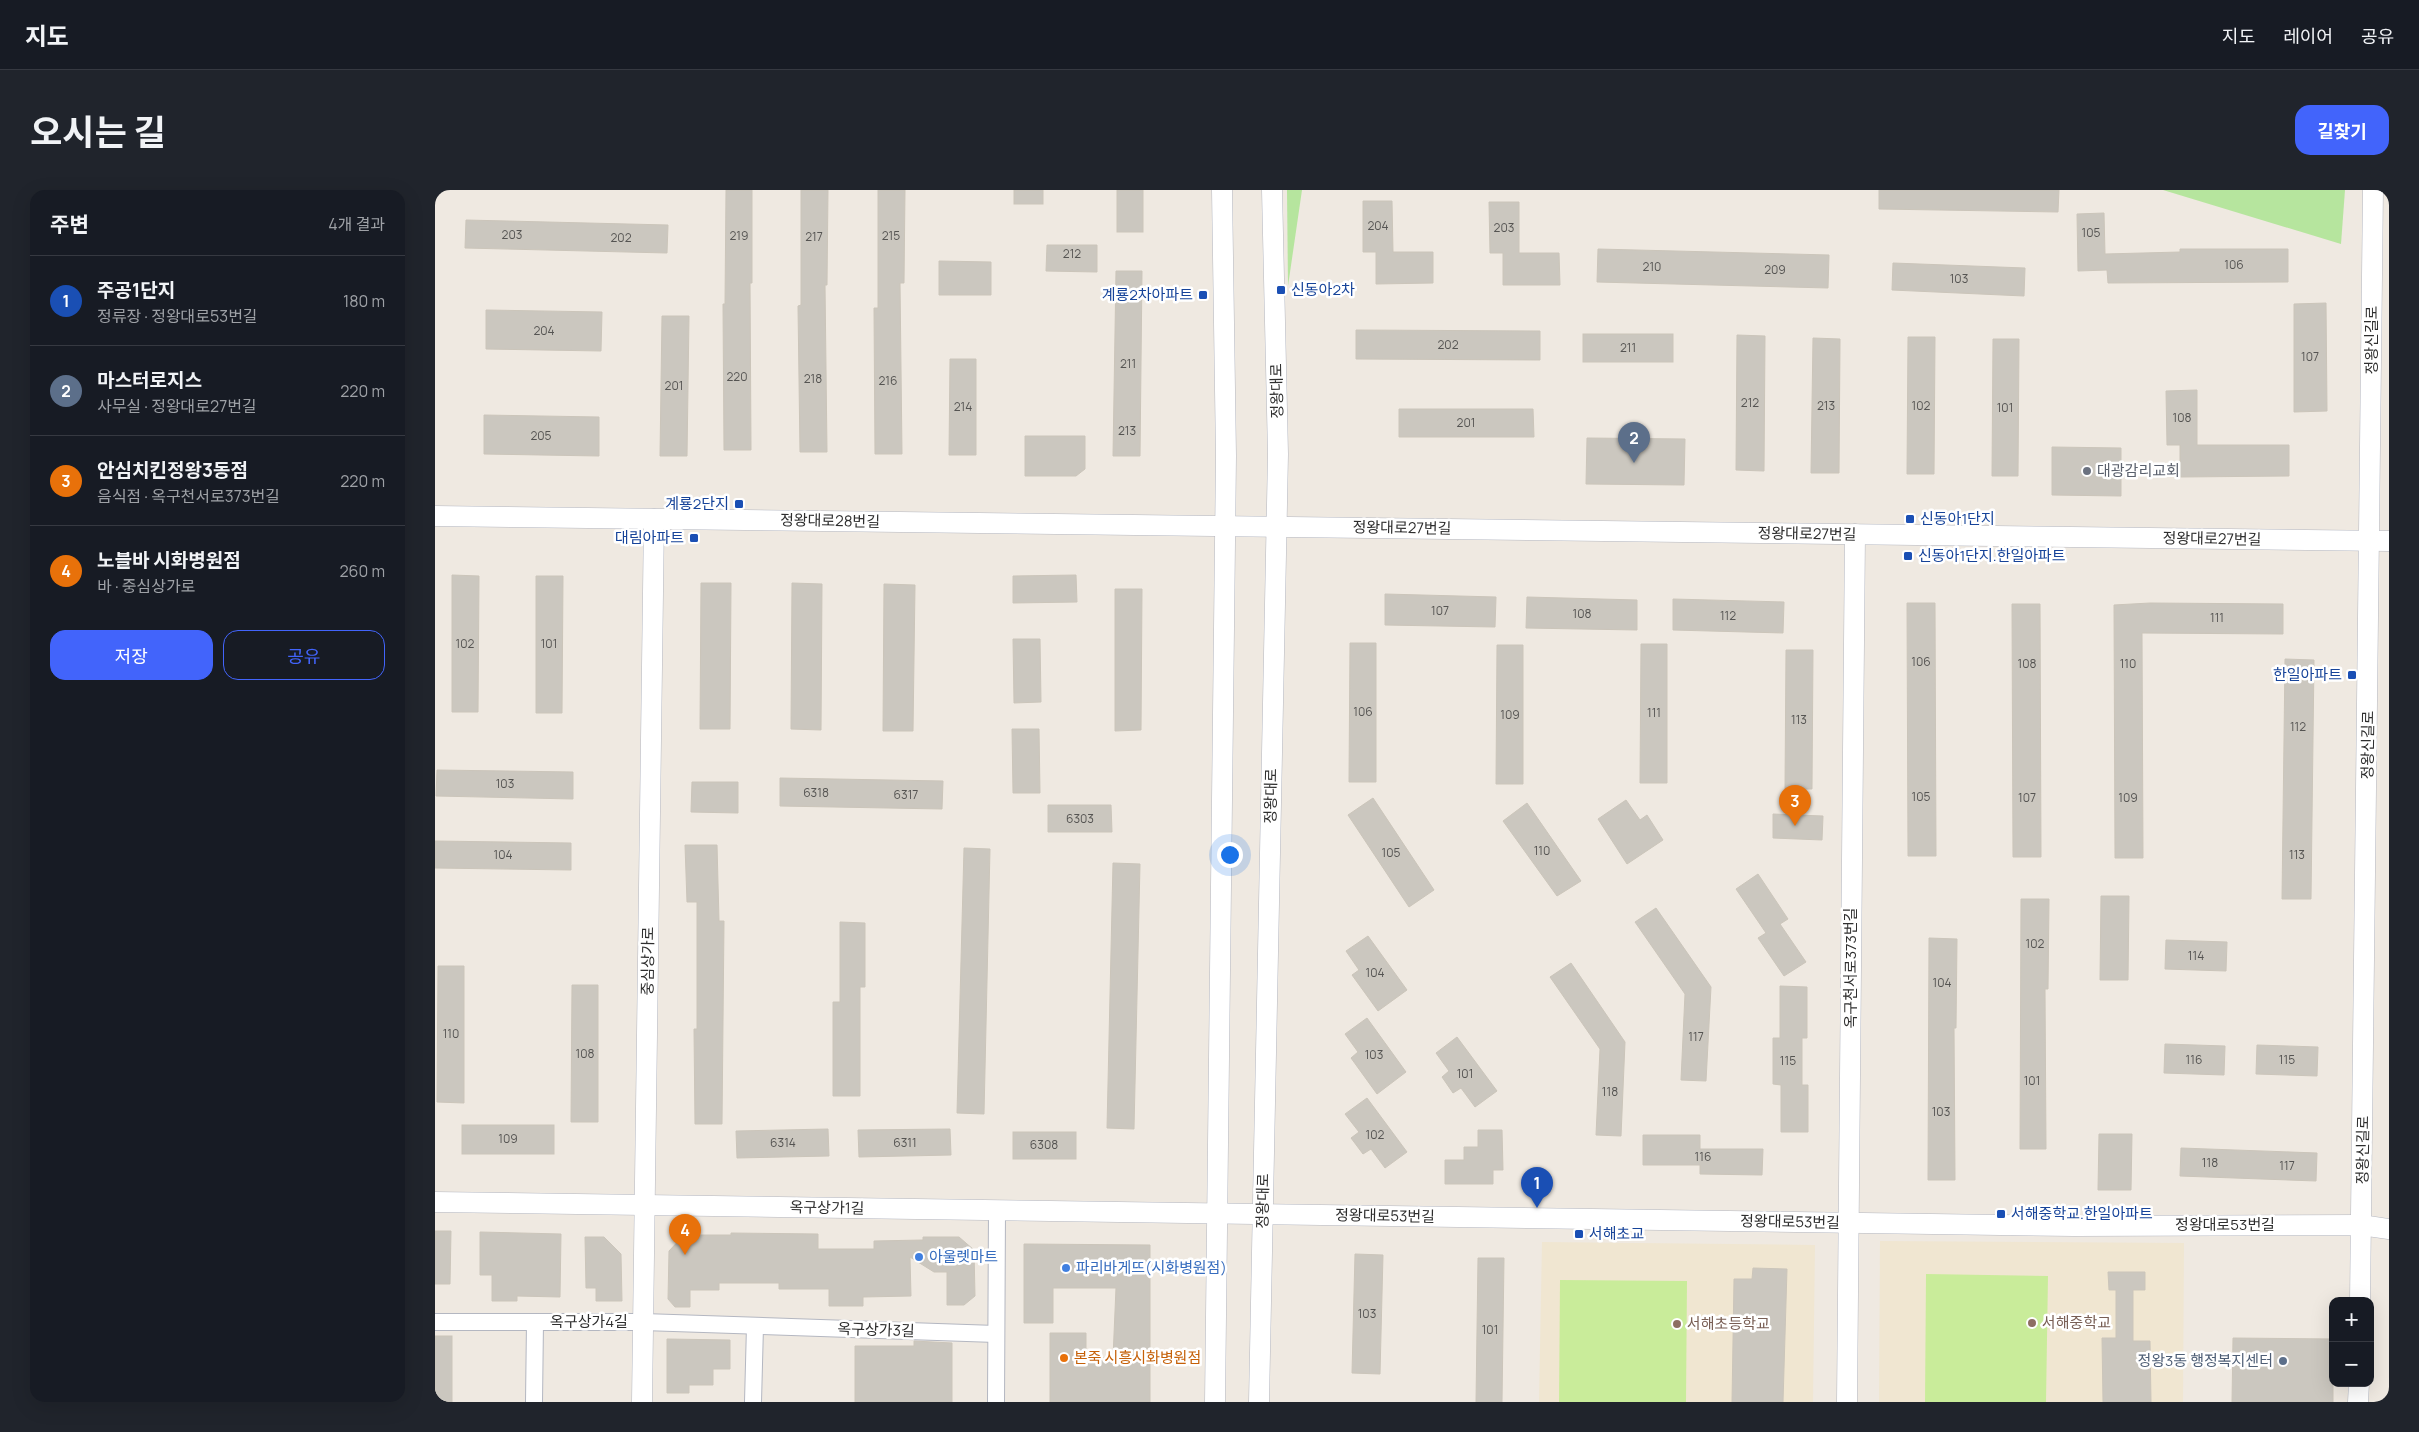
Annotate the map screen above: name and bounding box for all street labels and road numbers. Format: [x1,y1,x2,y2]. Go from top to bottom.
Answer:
street label: 정왕신길로 [2361,305,2382,375]
street label: 정왕대로 [1266,363,1287,419]
street label: 정왕대로28번길 [780,509,880,532]
street label: 정왕대로27번길 [1352,516,1452,539]
street label: 정왕대로27번길 [1757,522,1857,545]
street label: 정왕대로27번길 [2162,527,2262,550]
street label: 정왕신길로 [2356,710,2379,780]
street label: 정왕대로 [1260,768,1281,824]
street label: 옥구천서로373번길 [1840,908,1861,1028]
street label: 중심상가로 [636,926,659,996]
street label: 정왕신길로 [2351,1115,2374,1185]
street label: 정왕대로 [1252,1173,1273,1229]
street label: 옥구상가1길 [789,1196,865,1219]
street label: 정왕대로53번길 [1335,1204,1435,1227]
street label: 정왕대로53번길 [1740,1210,1840,1233]
street label: 정왕대로53번길 [2175,1214,2275,1235]
street label: 옥구상가4길 [550,1311,628,1332]
street label: 옥구상가3길 [837,1318,915,1341]

